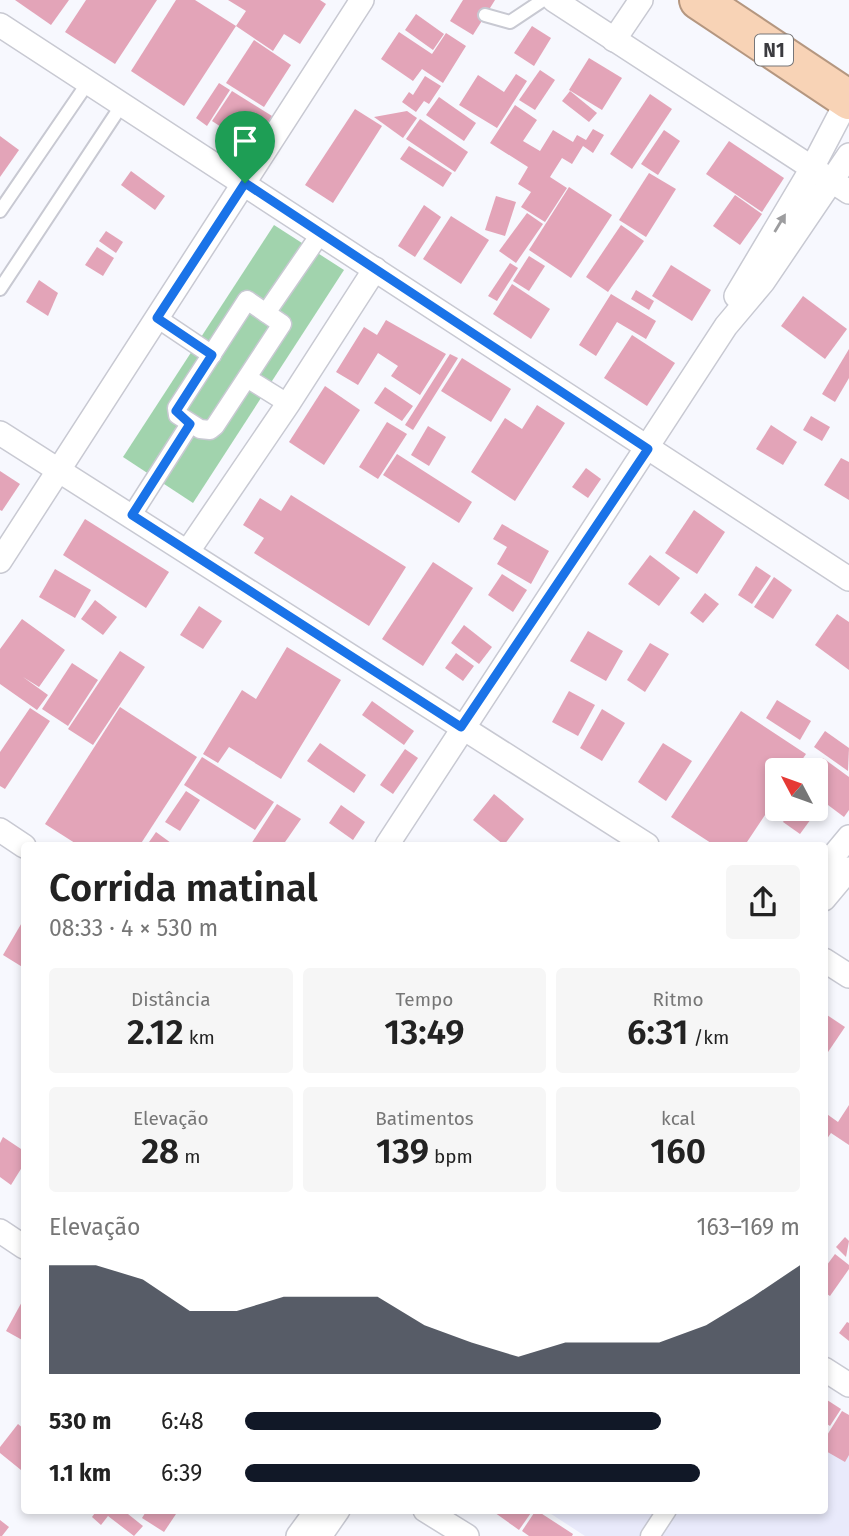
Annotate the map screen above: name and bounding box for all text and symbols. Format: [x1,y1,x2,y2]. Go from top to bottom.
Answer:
road number: N1 [755,34,793,66]
pin [215,111,275,183]
icon: arrive [226,122,264,160]
one-way arrow [774,213,786,232]
north arrow [765,758,828,821]
map controls [765,758,828,821]
text: Corrida matinal [49,865,318,911]
button: share [726,865,800,939]
text: 08:33 · 4 × 530 m [49,914,218,942]
text: Distância [131,988,211,1011]
text: Tempo [396,988,453,1011]
text: Ritmo [653,988,704,1011]
text: 2.12 [127,1011,184,1053]
text: 13:49 [384,1011,465,1053]
text: 6:31 [627,1011,688,1053]
text: km [184,1026,215,1049]
text: /km [688,1026,729,1049]
text: Elevação [133,1107,209,1130]
text: Batimentos [375,1107,474,1130]
text: kcal [661,1107,695,1130]
text: 28 [141,1130,179,1172]
text: 139 [376,1130,429,1172]
text: 160 [650,1130,706,1172]
text: m [179,1145,201,1168]
text: bpm [429,1145,473,1168]
text: Elevação [49,1213,140,1241]
text: 163–169 m [696,1213,800,1241]
text: 530 m [49,1407,111,1435]
text: 6:48 [161,1407,204,1435]
text: 1.1 km [49,1459,111,1487]
text: 6:39 [161,1459,202,1487]

